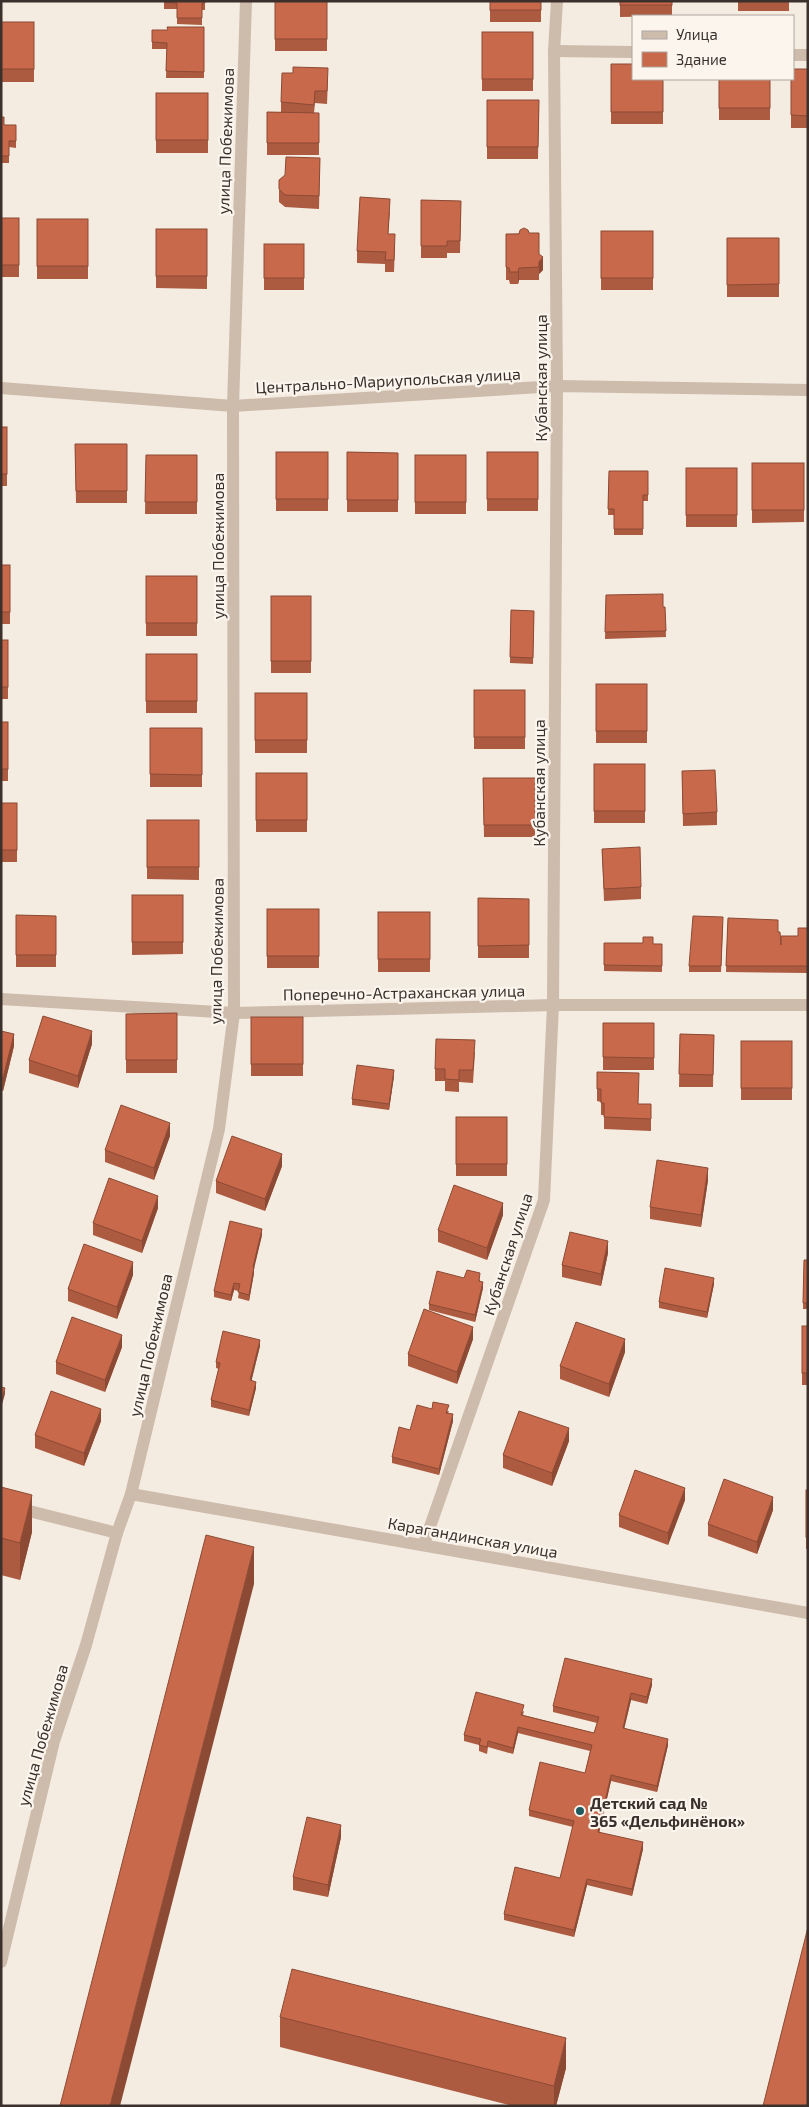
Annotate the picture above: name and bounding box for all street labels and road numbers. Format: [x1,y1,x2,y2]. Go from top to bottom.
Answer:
street label: улица Побежимова [213,67,238,215]
street label: Кубанская улица [531,314,551,442]
street label: Центрально-Мариупольская улица [255,364,521,397]
street label: улица Побежимова [208,473,228,619]
street label: Кубанская улица [529,719,549,847]
street label: улица Побежимова [205,878,228,1024]
street label: Поперечно-Астраханская улица [283,980,525,1005]
street label: Кубанская улица [478,1190,537,1318]
street label: улица Побежимова [124,1271,177,1419]
street label: Карагандинская улица [386,1513,560,1562]
street label: улица Побежимова [13,1662,72,1808]

